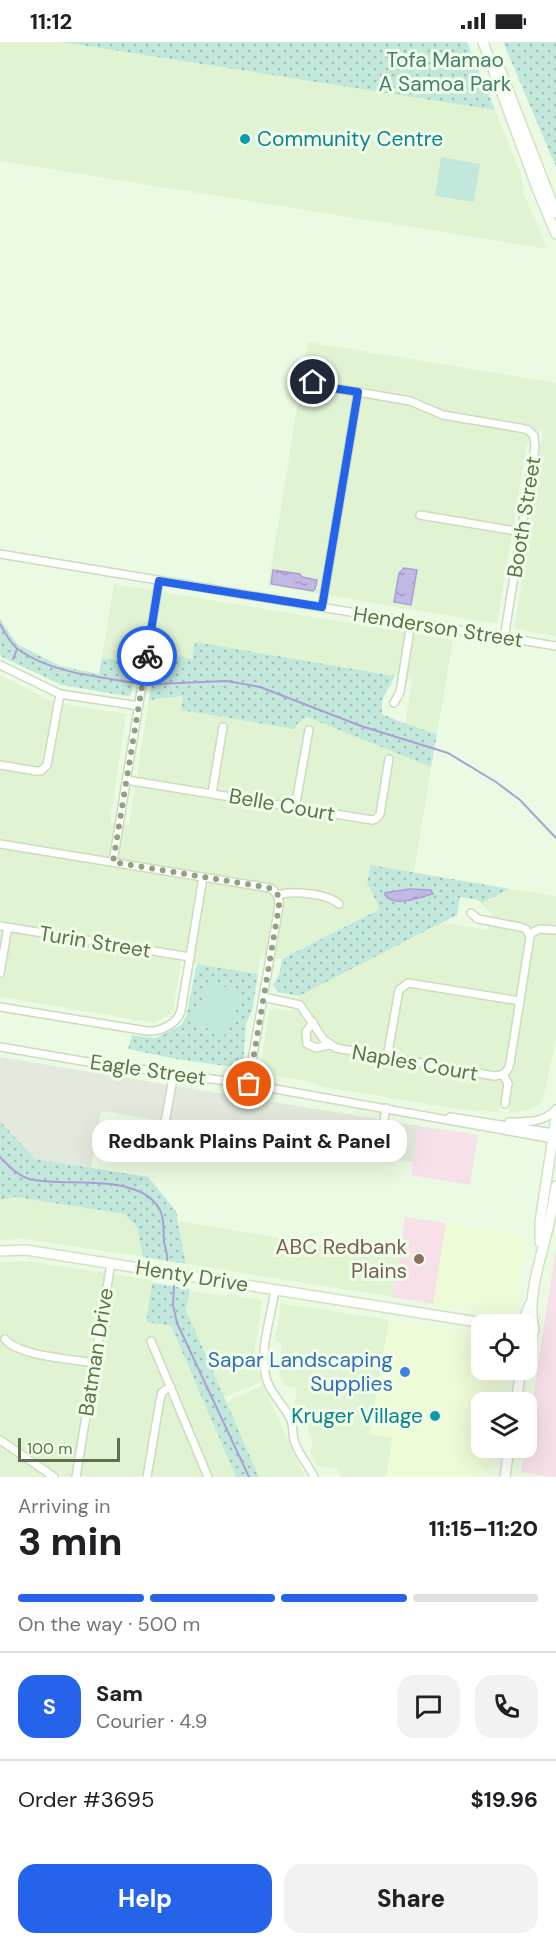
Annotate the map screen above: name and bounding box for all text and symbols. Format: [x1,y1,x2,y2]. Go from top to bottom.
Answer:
text: 11:12 [30,7,72,36]
park label: Tofa Mamao A Samoa Park [379,46,512,98]
place label: Community Centre [257,125,443,153]
marker: Community Centre [238,132,252,146]
pin [287,356,338,407]
icon: home [296,365,329,398]
street label: Booth Street [501,454,547,580]
street label: Henderson Street [351,600,525,654]
courier [117,626,177,686]
icon: bike [131,640,164,673]
street label: Belle Court [227,782,337,828]
street label: Turin Street [37,919,153,965]
street label: Naples Court [350,1038,480,1088]
street label: Eagle Street [88,1048,208,1092]
pin [223,1058,274,1109]
icon: bag [232,1067,265,1100]
callout: Redbank Plains Paint & Panel [92,1120,406,1162]
text: Redbank Plains Paint & Panel [108,1128,391,1154]
place label: ABC Redbank Plains [276,1233,407,1285]
marker: ABC Redbank Plains [412,1252,426,1266]
street label: Henty Drive [134,1253,250,1299]
street label: Batman Drive [72,1286,120,1418]
map controls [471,1314,537,1458]
button: locate [471,1314,537,1380]
place label: Sapar Landscaping Supplies [208,1346,393,1398]
marker: Sapar Landscaping Supplies [398,1365,412,1379]
button: layers [471,1392,537,1458]
place label: Kruger Village [291,1402,423,1430]
marker: Kruger Village [428,1409,442,1423]
scale bar [18,1435,120,1462]
text: 100 m [27,1438,72,1459]
text: Arriving in [18,1493,110,1519]
text: 11:15–11:20 [429,1514,538,1543]
text: 3 min [18,1516,123,1567]
text: On the way · 500 m [18,1611,200,1637]
button: chat [397,1675,460,1738]
button: phone [475,1675,538,1738]
text: Sam [96,1679,143,1708]
text: S [43,1692,56,1721]
text: Courier · 4.9 [96,1708,207,1734]
text: Order #3695 [18,1785,154,1814]
text: $19.96 [471,1785,538,1814]
button: Help [18,1864,272,1933]
button: Share [284,1864,538,1933]

